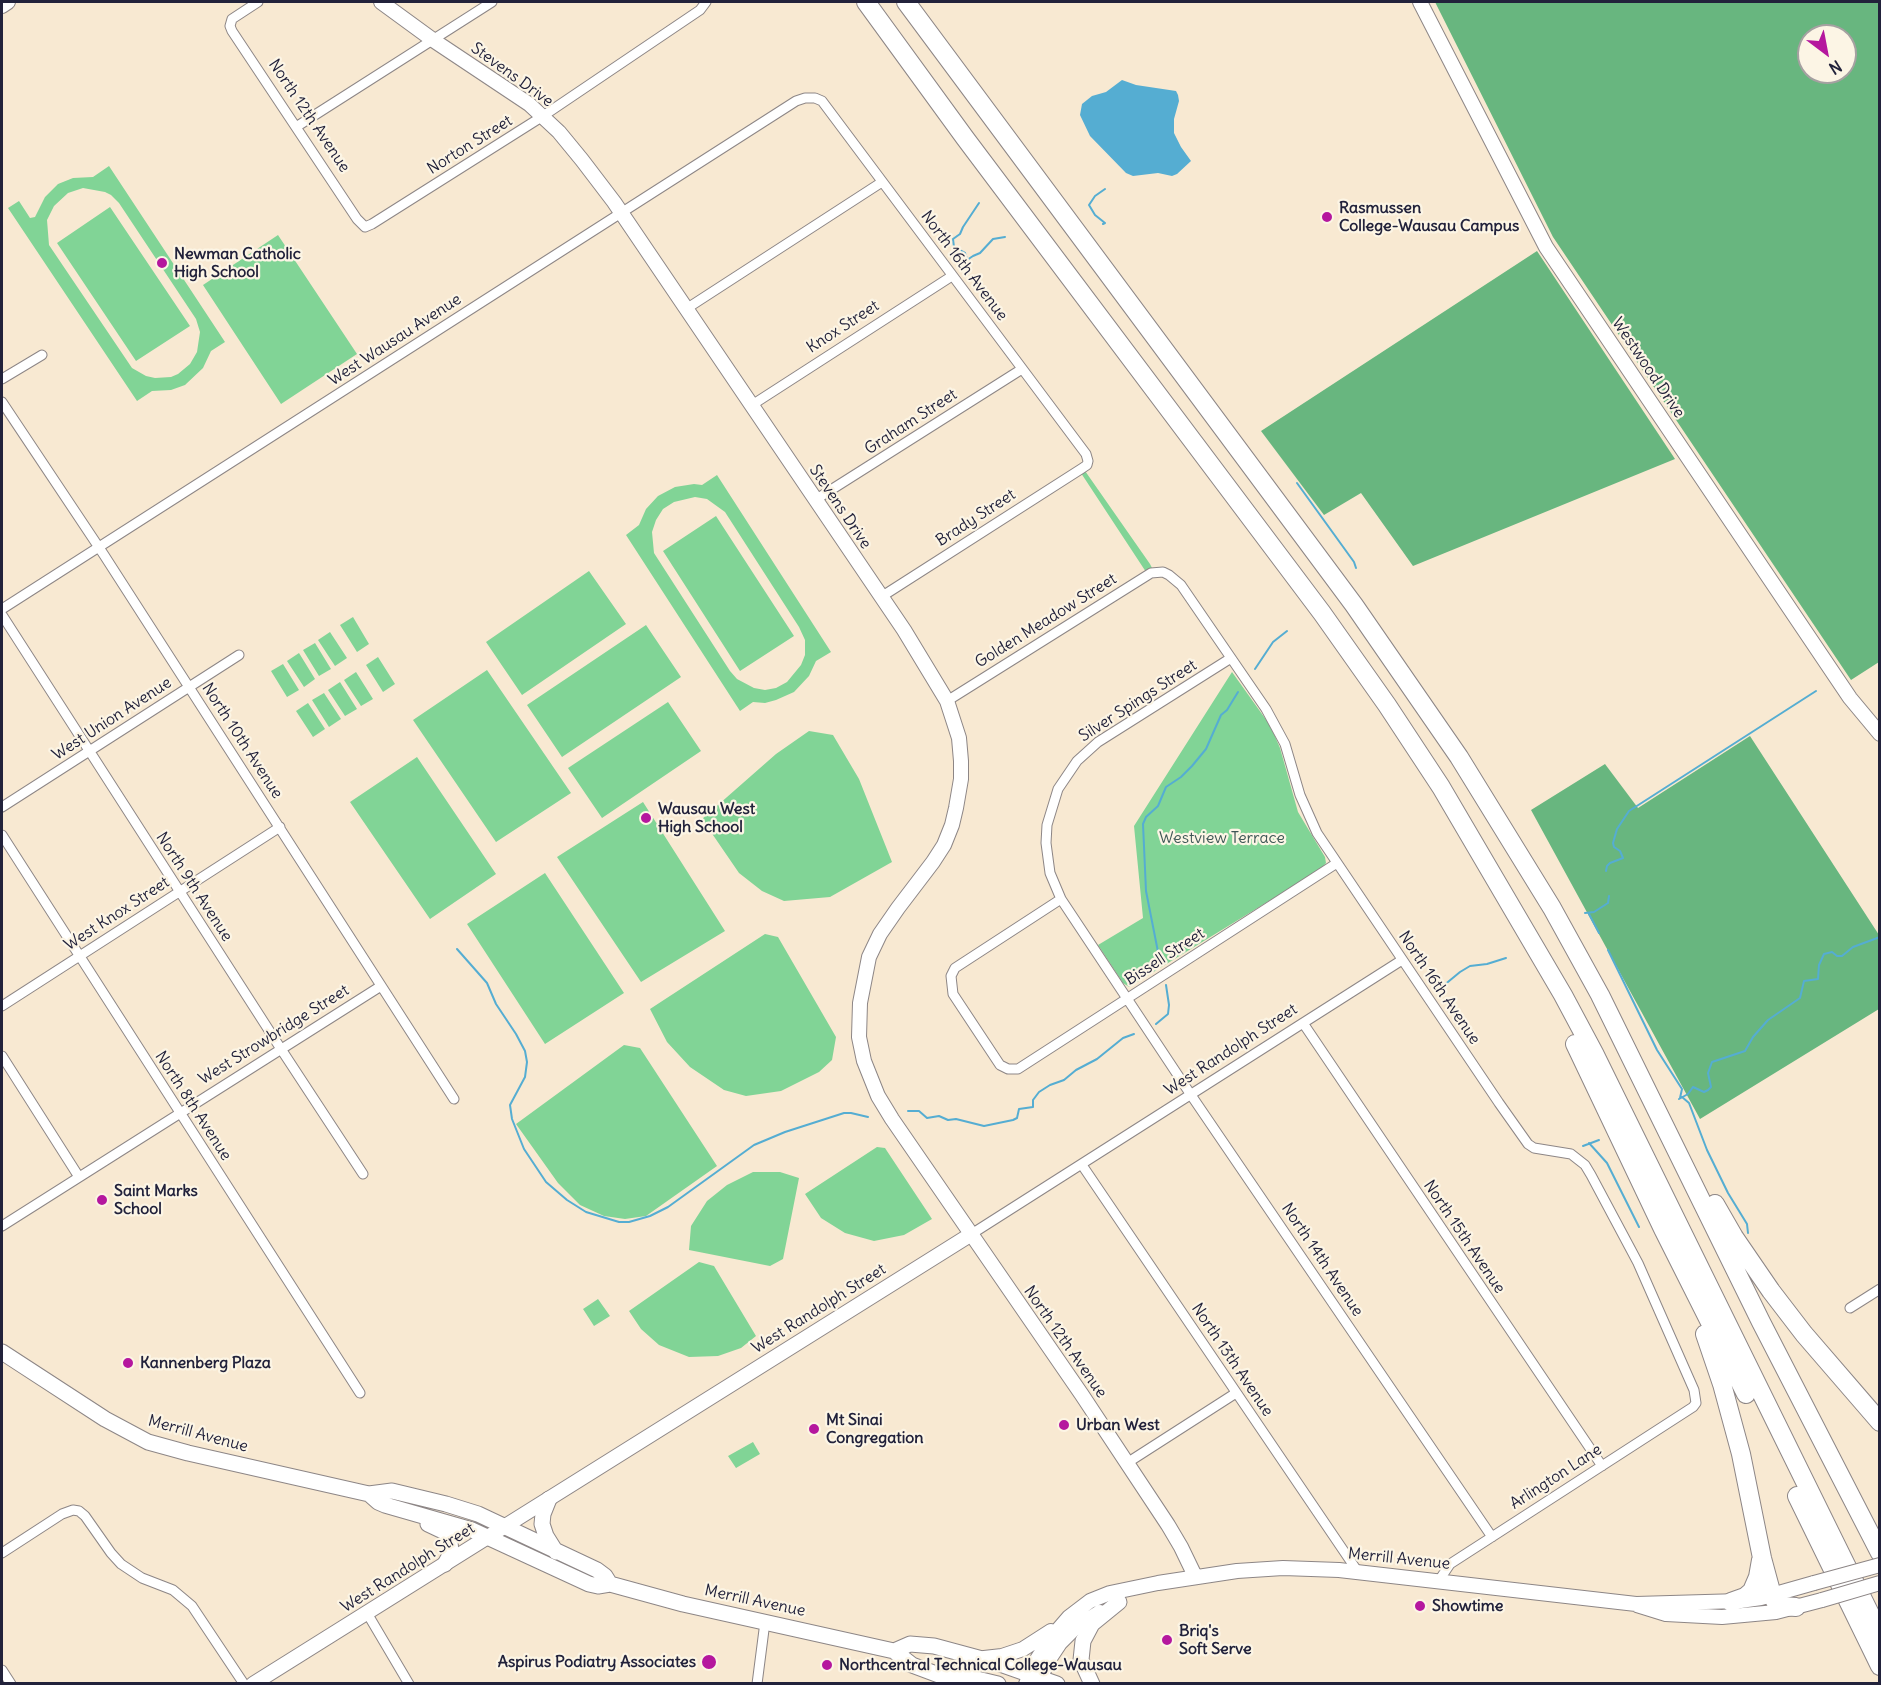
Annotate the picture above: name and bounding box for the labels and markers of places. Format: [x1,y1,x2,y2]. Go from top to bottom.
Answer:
place label: Rasmussen College-Wausau Campus [1339,198,1519,236]
marker: Rasmussen College-Wausau Campus [1320,210,1334,224]
place label: Newman Catholic High School [174,244,301,282]
marker: Newman Catholic High School [155,256,169,270]
place label: Wausau West High School [658,799,755,837]
marker: Wausau West High School [639,811,653,825]
place label: Saint Marks School [114,1181,198,1219]
marker: Saint Marks School [95,1193,109,1207]
place label: Kannenberg Plaza [140,1353,271,1373]
marker: Kannenberg Plaza [121,1356,135,1370]
place label: Mt Sinai Congregation [826,1410,924,1448]
place label: Urban West [1076,1415,1160,1435]
marker: Urban West [1057,1418,1071,1432]
marker: Mt Sinai Congregation [807,1422,821,1436]
place label: Showtime [1432,1596,1503,1616]
marker: Showtime [1413,1599,1427,1613]
place label: Briq's Soft Serve [1179,1621,1252,1659]
marker: Briq's Soft Serve [1160,1633,1174,1647]
place label: Aspirus Podiatry Associates [498,1652,696,1672]
marker: Aspirus Podiatry Associates [700,1653,718,1671]
place label: Northcentral Technical College-Wausau [839,1655,1122,1675]
marker: Northcentral Technical College-Wausau [820,1658,834,1672]

